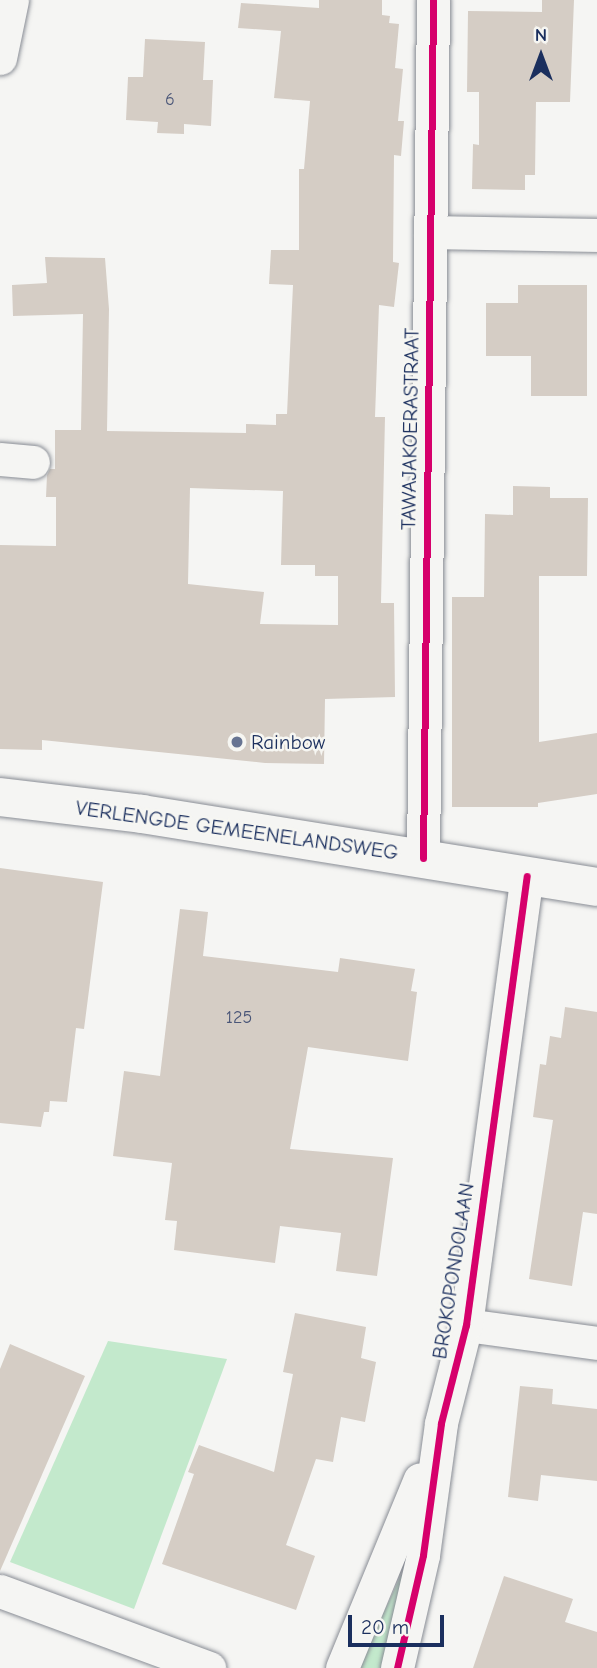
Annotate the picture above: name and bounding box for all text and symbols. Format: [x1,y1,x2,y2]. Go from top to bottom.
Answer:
north arrow [506,21,576,91]
text: N [535,24,547,46]
house number: 6 [165,89,175,111]
street label: TAWAJAKOERASTRAAT [396,328,424,530]
place label: Rainbow [251,729,325,755]
marker: Rainbow [229,734,245,750]
street label: VERLENGDE GEMEENELANDSWEG [74,795,400,865]
house number: 125 [226,1007,252,1029]
street label: BROKOPONDOLAAN [427,1181,479,1361]
scale bar [352,1602,448,1646]
text: 20 m [361,1615,409,1639]

